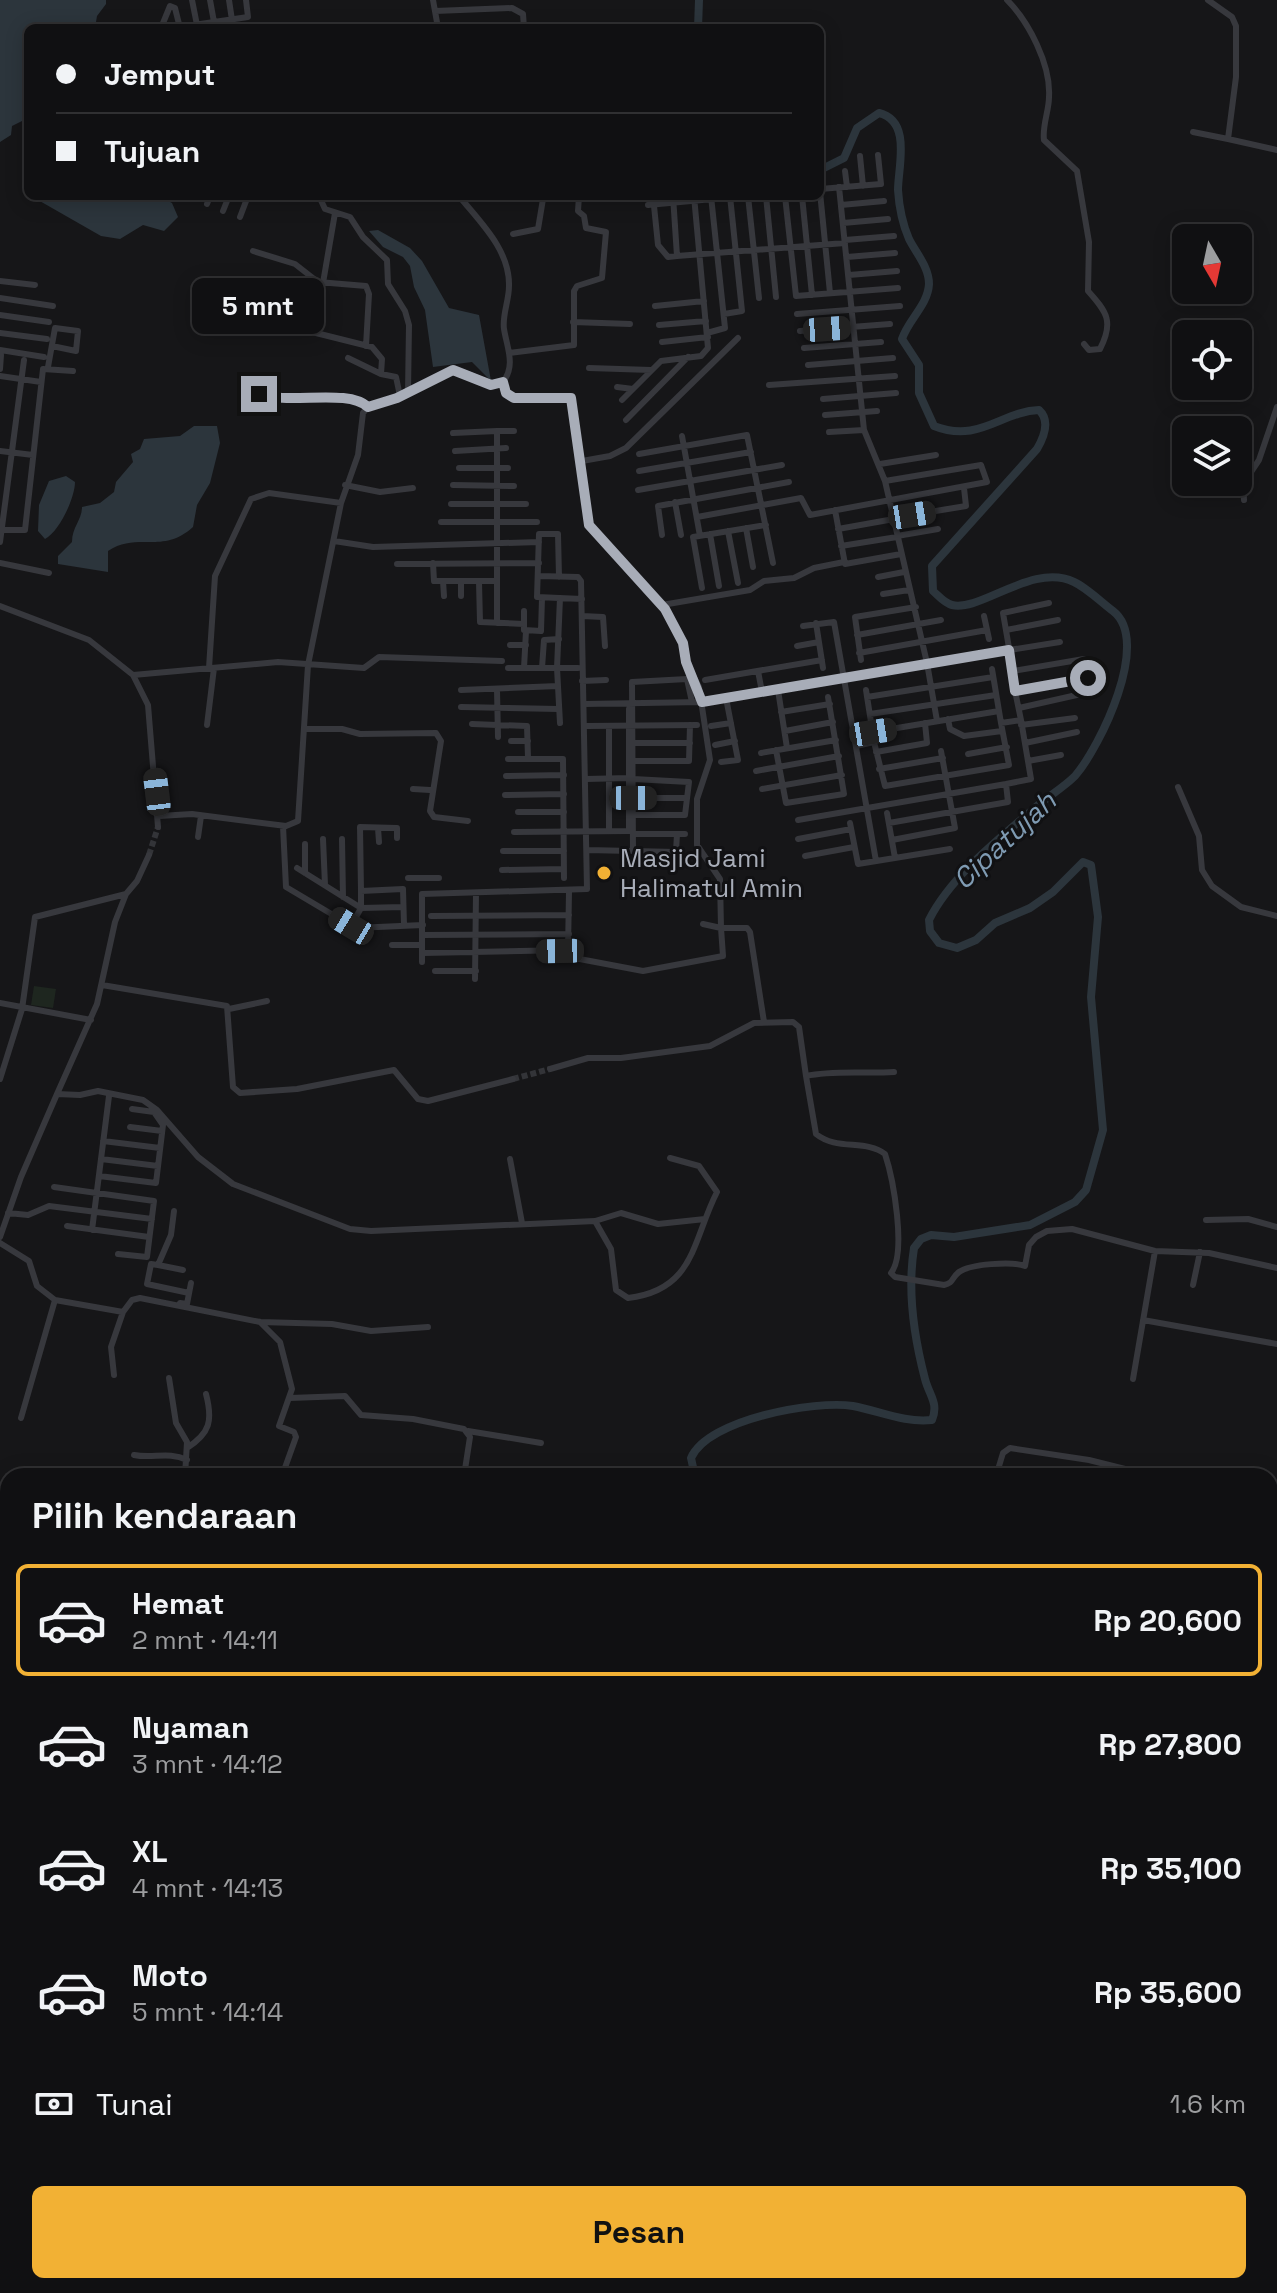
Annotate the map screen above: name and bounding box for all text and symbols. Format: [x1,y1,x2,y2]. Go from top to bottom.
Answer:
text: Jemput [104,55,215,94]
text: Tujuan [104,132,200,171]
north arrow [1172,224,1252,304]
map controls [1172,224,1252,496]
callout: 5 mnt [193,278,325,334]
text: 5 mnt [222,289,294,323]
car [802,315,852,343]
button: locate [1172,320,1252,400]
route end [241,376,277,412]
button: layers [1172,416,1252,496]
car [886,499,938,531]
route start [1070,660,1106,696]
car [847,716,899,748]
car [142,767,172,817]
water label: Cipatujah [945,783,1064,897]
car [609,786,657,810]
place label: Masjid Jami Halimatul Amin [620,841,803,905]
marker: Masjid Jami Halimatul Amin [595,864,613,882]
car [324,903,378,949]
car [536,939,584,963]
text: Pilih kendaraan [32,1493,297,1539]
icon: car [36,1584,108,1656]
text: Hemat [132,1584,225,1623]
text: Rp 20,600 [1093,1601,1242,1640]
text: 2 mnt · 14:11 [132,1623,278,1657]
icon: car [36,1708,108,1780]
text: Nyaman [132,1708,249,1747]
text: Rp 27,800 [1098,1725,1242,1764]
text: 3 mnt · 14:12 [132,1747,283,1781]
icon: car [36,1832,108,1904]
text: XL [132,1832,168,1871]
text: Rp 35,100 [1100,1849,1242,1888]
text: 4 mnt · 14:13 [132,1871,283,1905]
icon: car [36,1956,108,2028]
text: Moto [132,1956,208,1995]
text: Rp 35,600 [1094,1973,1242,2012]
text: 5 mnt · 14:14 [132,1995,283,2029]
icon: cash [32,2082,76,2126]
text: Tunai [96,2085,173,2124]
text: 1.6 km [1170,2087,1246,2121]
button: Pesan [32,2186,1246,2278]

